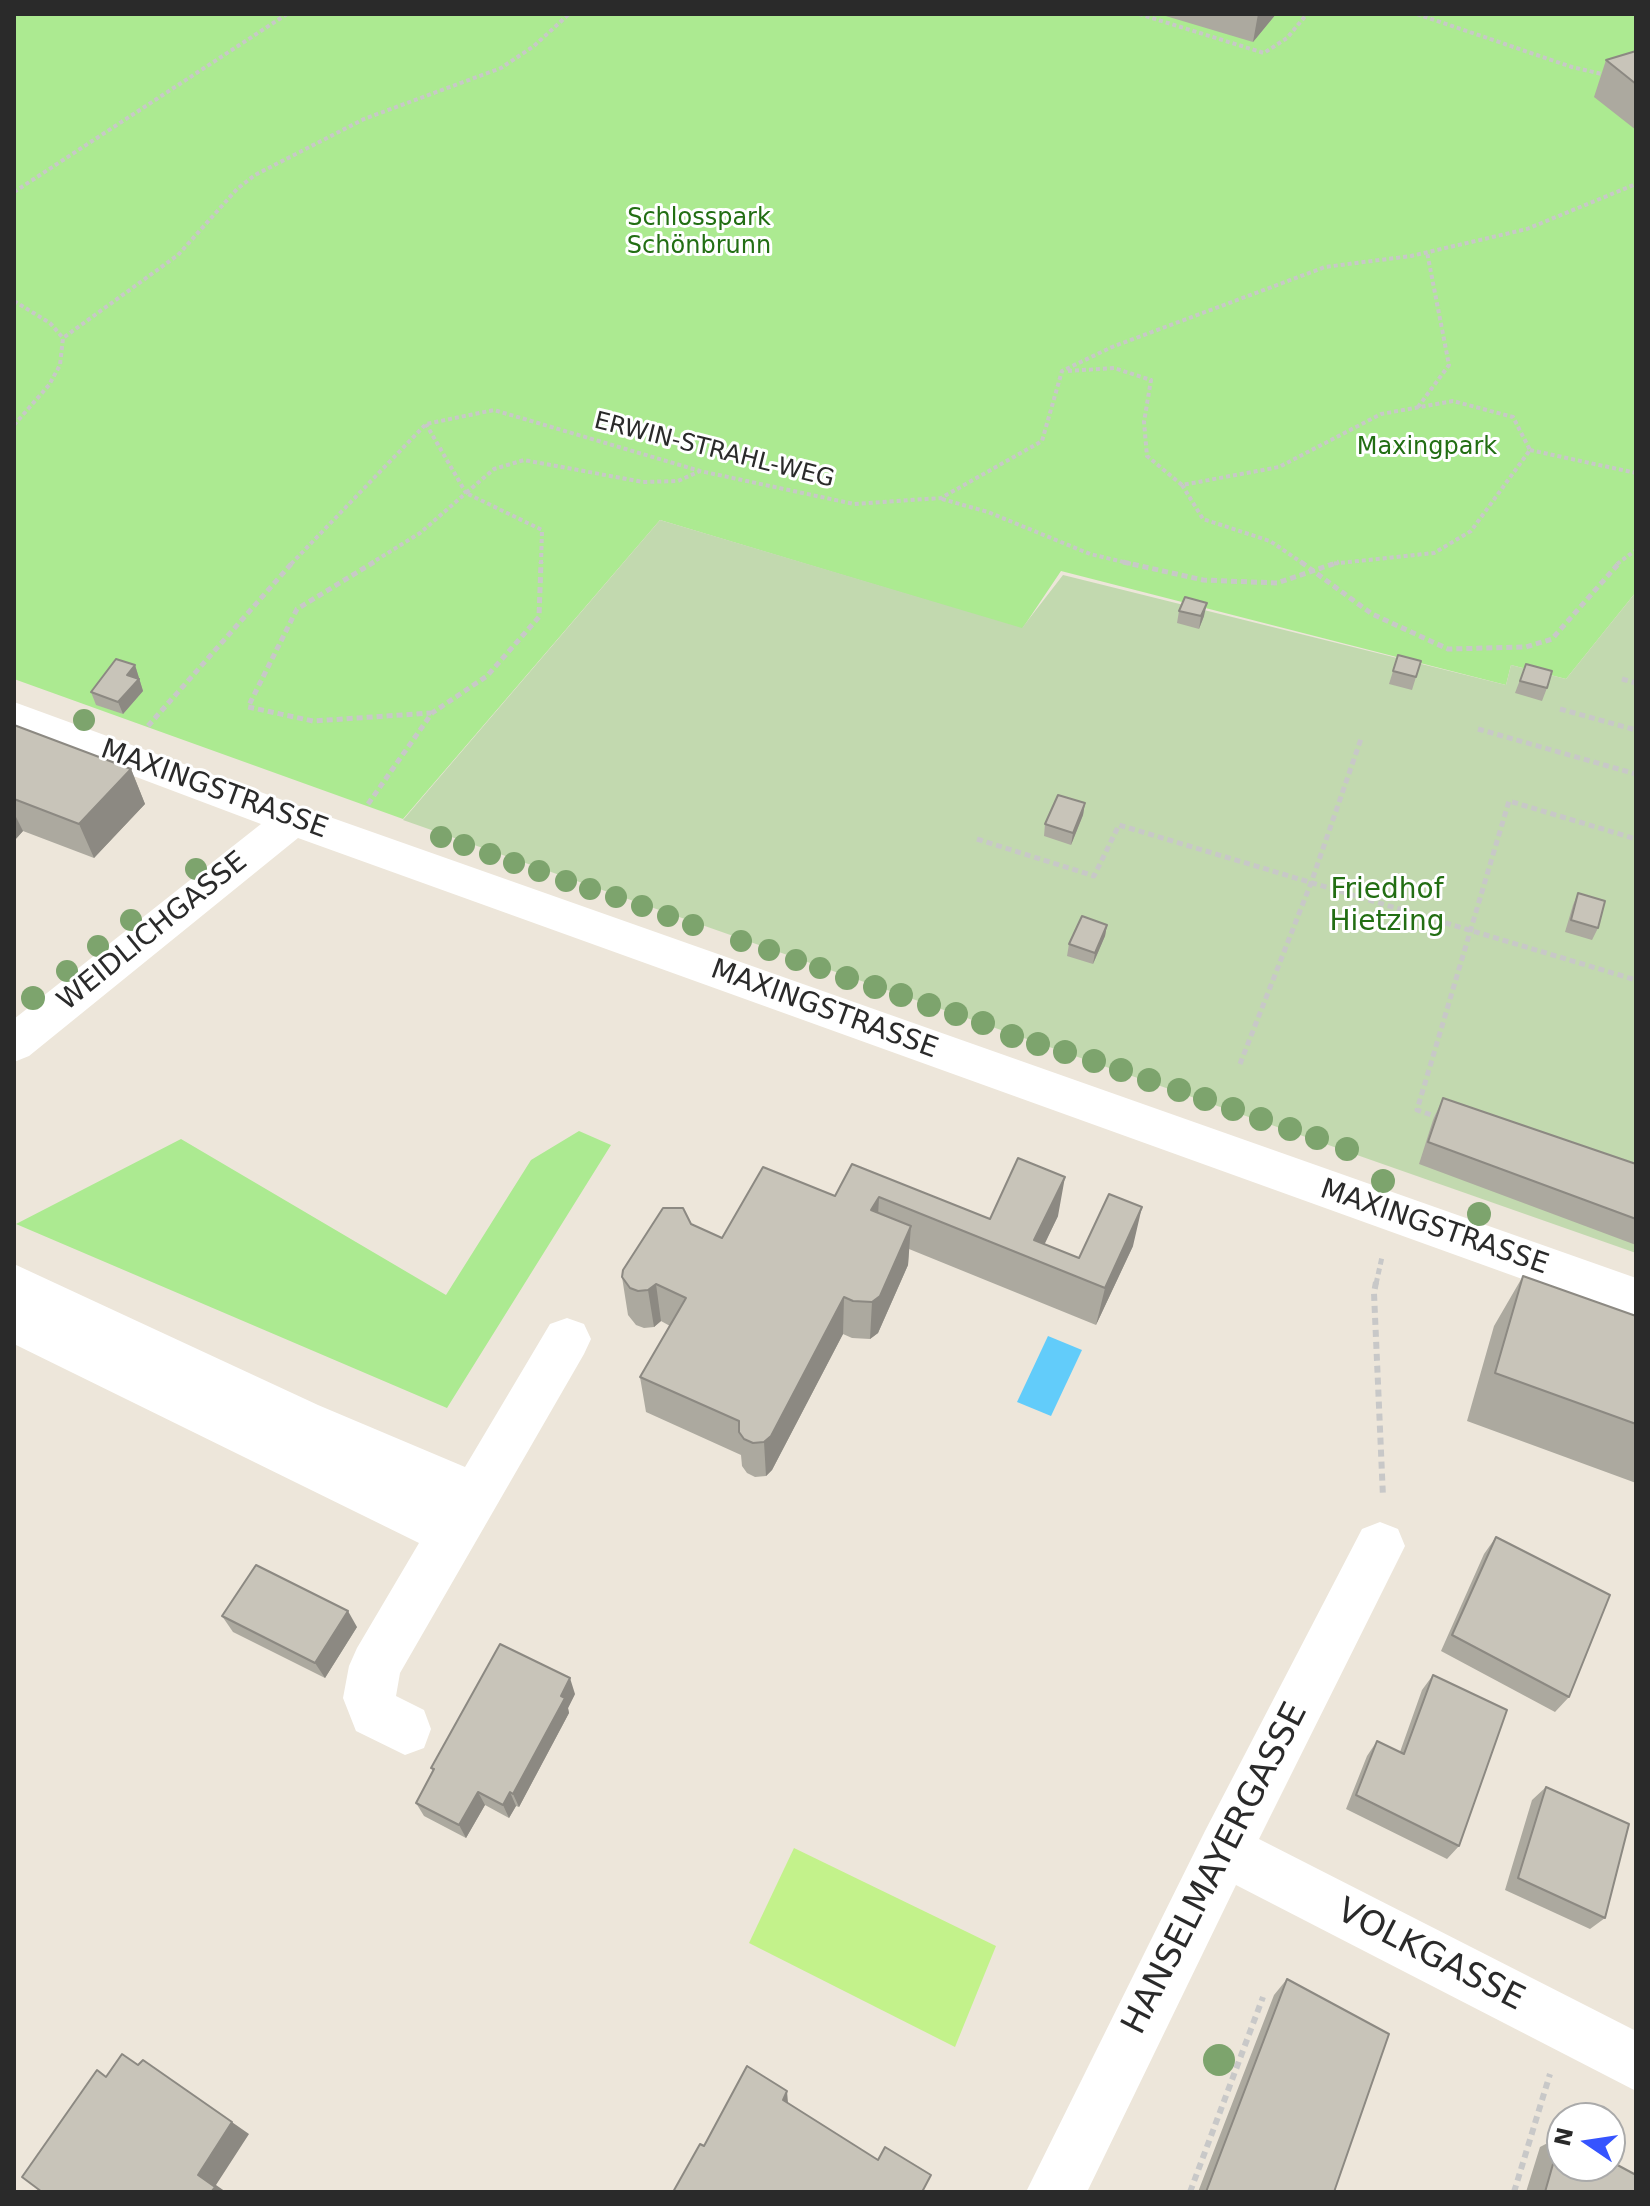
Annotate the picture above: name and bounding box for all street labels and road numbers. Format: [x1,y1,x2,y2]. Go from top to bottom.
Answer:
street label: ERWIN-STRAHL-WEG [591,407,837,495]
street label: MAXINGSTRASSE [96,733,332,847]
street label: WEIDLICHGASSE [52,845,254,1019]
street label: MAXINGSTRASSE [706,953,942,1067]
street label: MAXINGSTRASSE [1316,1173,1552,1283]
street label: HANSELMAYERGASSE [1115,1697,1317,2041]
street label: VOLKGASSE [1329,1891,1531,2021]

